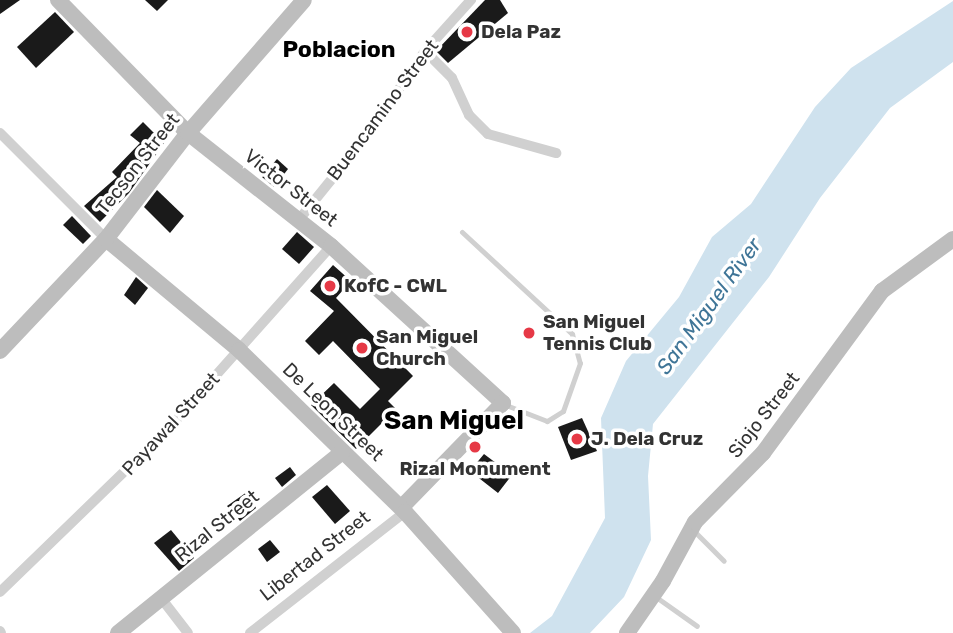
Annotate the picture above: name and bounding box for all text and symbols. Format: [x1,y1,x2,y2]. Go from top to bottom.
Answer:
place label: Dela Paz [481,21,561,43]
marker: Dela Paz [459,24,475,40]
district label: Poblacion [282,35,396,63]
street label: Buencamino Street [323,35,443,185]
street label: Tecson Street [91,109,185,219]
street label: Victor Street [240,144,342,232]
water label: San Miguel River [651,233,767,379]
place label: KofC - CWL [344,275,447,297]
marker: KofC - CWL [322,278,338,294]
place label: San Miguel Tennis Club [543,311,652,355]
marker: San Miguel Tennis Club [521,325,537,341]
place label: San Miguel Church [376,326,478,370]
marker: San Miguel Church [354,340,370,356]
street label: De Leon Street [278,358,388,466]
street label: Payawal Street [117,368,225,480]
street label: Siojo Street [723,368,805,462]
district label: San Miguel [384,405,524,437]
place label: J. Dela Cruz [591,428,703,450]
marker: J. Dela Cruz [569,431,585,447]
marker: Rizal Monument [467,439,483,455]
place label: Rizal Monument [399,458,551,480]
street label: Rizal Street [170,485,264,567]
street label: Libertad Street [255,506,375,606]

